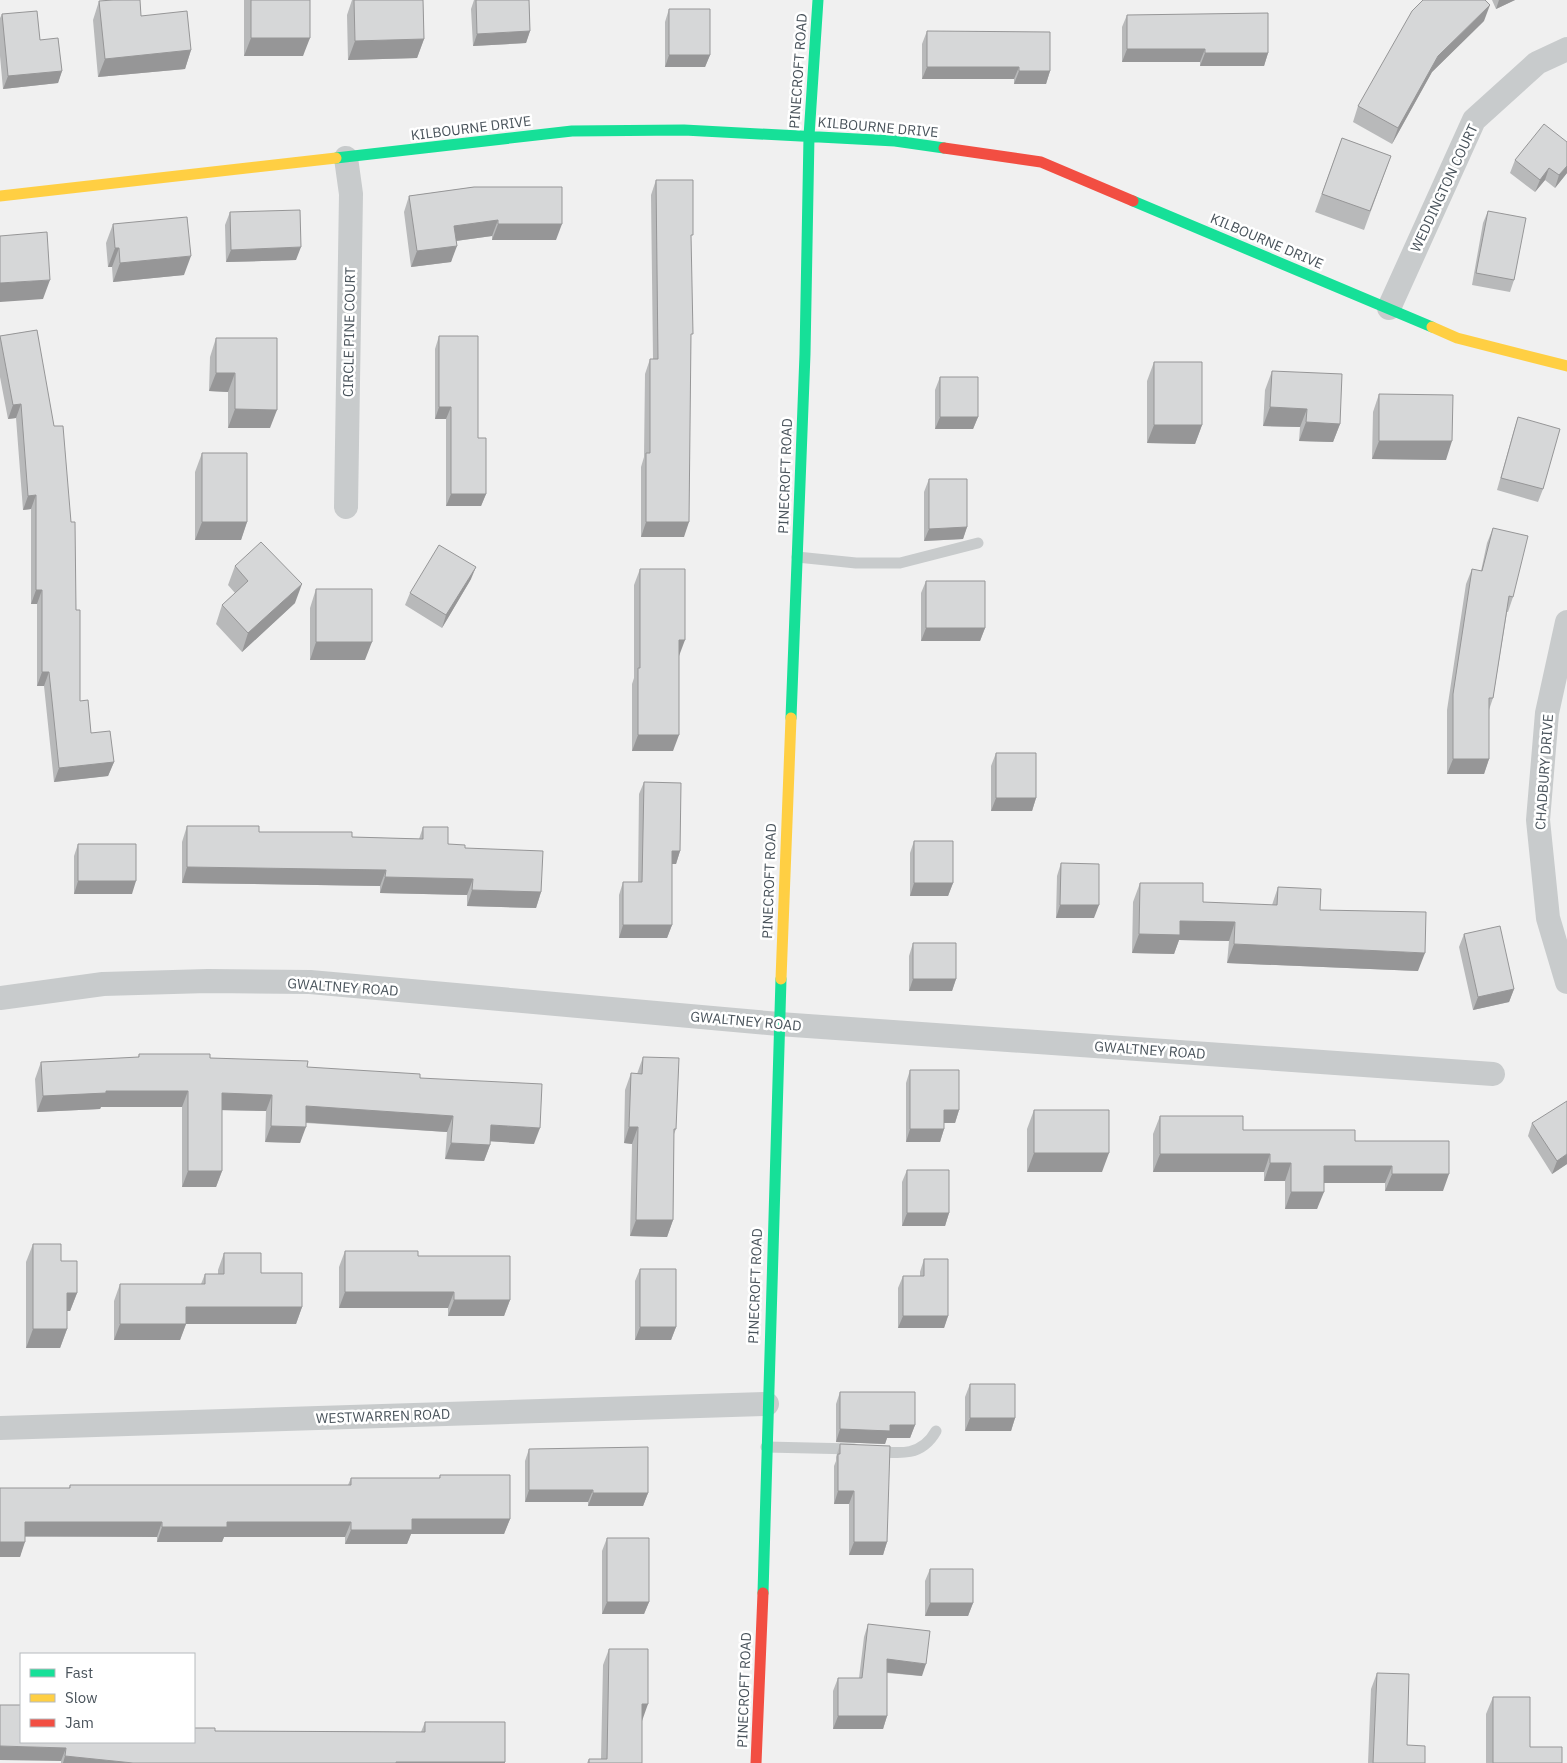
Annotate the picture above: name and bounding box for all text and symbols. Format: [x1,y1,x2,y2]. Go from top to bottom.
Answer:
street label: PINECROFT ROAD [785,13,811,129]
street label: KILBOURNE DRIVE [410,112,532,144]
street label: KILBOURNE DRIVE [817,113,939,141]
street label: WEDDINGTON COURT [1406,121,1482,255]
street label: KILBOURNE DRIVE [1208,209,1326,273]
street label: CIRCLE PINE COURT [339,267,359,397]
street label: PINECROFT ROAD [774,418,796,534]
street label: CHADBURY DRIVE [1531,713,1557,831]
street label: PINECROFT ROAD [758,823,780,939]
street label: GWALTNEY ROAD [287,974,399,1000]
street label: GWALTNEY ROAD [690,1007,802,1035]
street label: GWALTNEY ROAD [1094,1037,1206,1063]
street label: PINECROFT ROAD [744,1228,766,1344]
street label: WESTWARREN ROAD [316,1405,450,1427]
street label: PINECROFT ROAD [733,1632,755,1748]
legend [20,1653,195,1743]
text: Fast [65,1663,93,1682]
text: Slow [65,1688,98,1707]
text: Jam [65,1713,94,1732]

